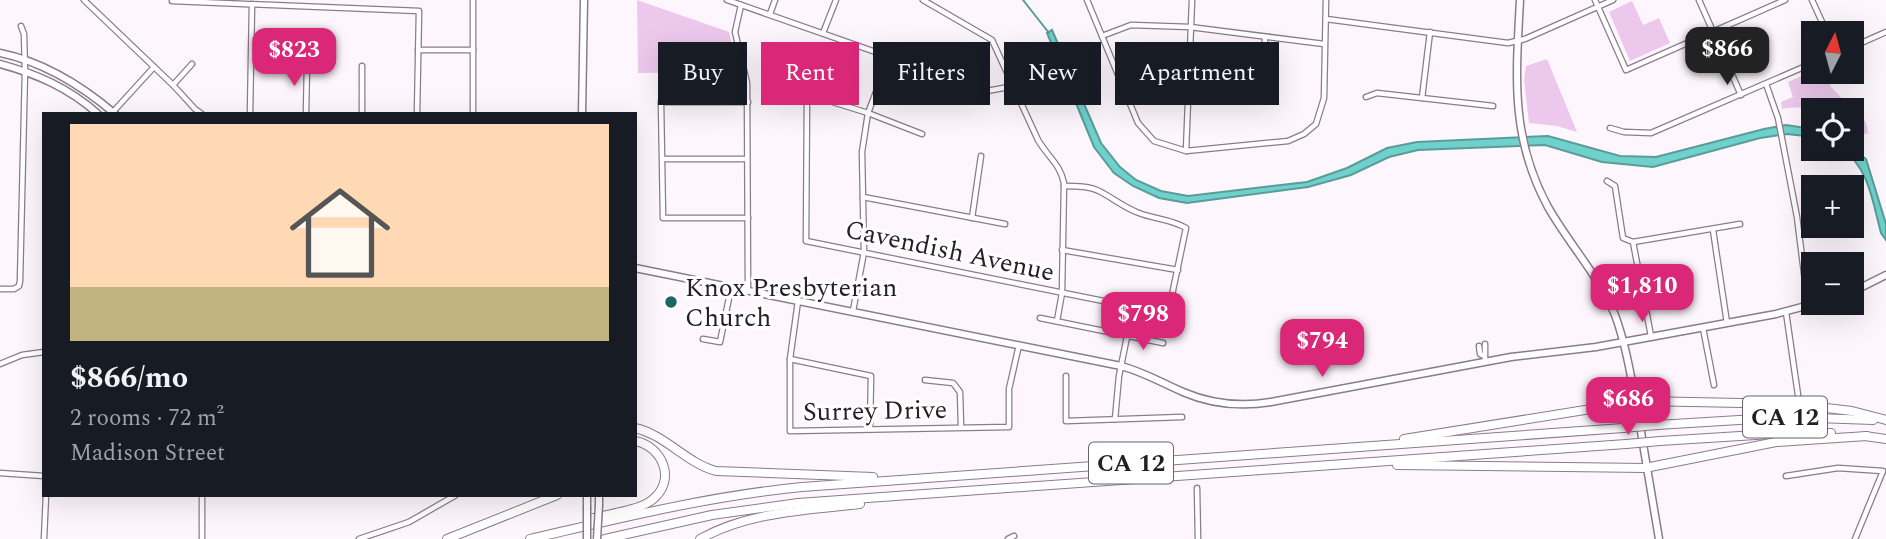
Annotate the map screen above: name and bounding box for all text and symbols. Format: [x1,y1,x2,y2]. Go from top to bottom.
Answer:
north arrow [1801,21,1864,84]
map controls [1801,21,1864,315]
pin: $823 [253,28,335,88]
pin: $866 [1686,28,1768,87]
text: $866 [1701,32,1753,67]
text: $823 [268,33,320,68]
chip: Buy [658,42,747,105]
chip: Rent [761,42,859,105]
chip: Filters [873,42,990,105]
chip: New [1004,42,1101,105]
chip: Apartment [1115,42,1279,105]
button: locate [1801,98,1864,161]
icon: home [277,170,403,296]
button: + [1801,175,1864,238]
street label: Cavendish Avenue [841,209,1058,293]
button: − [1801,252,1864,315]
pin: $1,810 [1585,264,1699,324]
place label: Knox Presbyterian Church [685,268,897,338]
text: $1,810 [1607,269,1677,304]
pin: $798 [1102,292,1184,352]
marker: Knox Presbyterian Church [663,294,679,310]
text: $798 [1117,297,1169,332]
pin: $794 [1281,320,1363,379]
text: $794 [1296,324,1348,359]
text: $866/mo [70,355,188,401]
pin: $686 [1587,378,1669,437]
text: $686 [1602,382,1654,417]
street label: Surrey Drive [803,390,947,432]
road number: CA 12 [1743,396,1827,438]
text: 2 rooms · 72 m² [70,401,224,436]
text: Madison Street [70,436,225,471]
road number: CA 12 [1089,442,1173,484]

